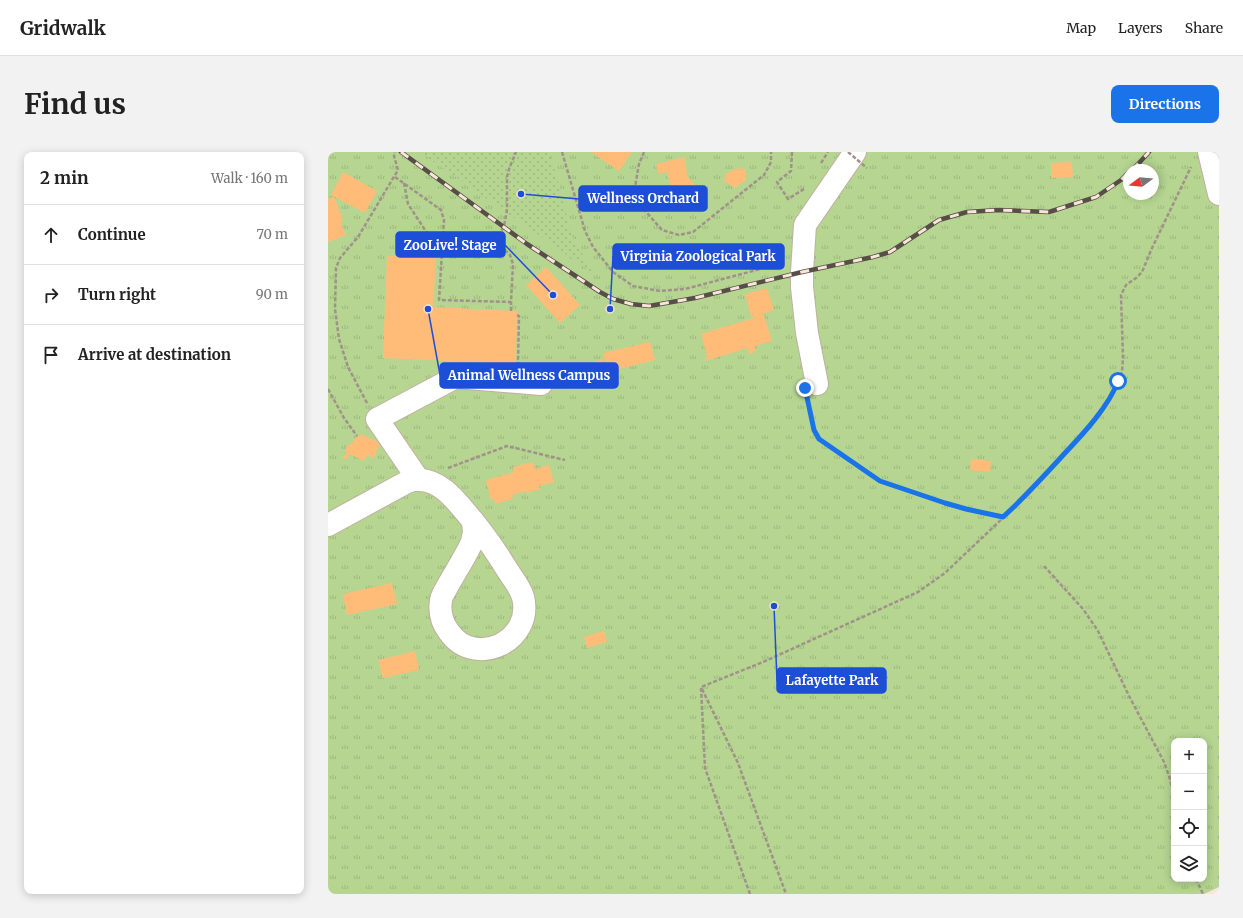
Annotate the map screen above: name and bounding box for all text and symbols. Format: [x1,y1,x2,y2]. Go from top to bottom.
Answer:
text: Gridwalk [20,16,106,40]
text: Map [1066,19,1096,37]
text: Layers [1118,19,1163,37]
text: Share [1185,19,1223,37]
button: Directions [1111,85,1219,123]
text: Find us [24,86,126,122]
north arrow [1123,164,1159,200]
text: 2 min [40,167,88,189]
text: Walk · 160 m [211,170,288,187]
callout: Wellness Orchard [579,186,707,211]
text: Wellness Orchard [586,190,699,207]
icon: ahead [40,224,62,246]
text: Continue [78,225,146,244]
text: 70 m [257,226,288,243]
callout: ZooLive! Stage [396,232,505,257]
text: ZooLive! Stage [403,237,497,254]
callout: Virginia Zoological Park [613,244,784,269]
text: Virginia Zoological Park [619,248,776,265]
icon: right [40,284,62,306]
text: Turn right [78,285,156,304]
text: 90 m [256,286,288,303]
icon: arrive [40,344,62,366]
text: Arrive at destination [78,345,231,364]
callout: Animal Wellness Campus [440,363,618,388]
text: Animal Wellness Campus [447,367,611,384]
route start [1109,372,1127,390]
route end [796,379,814,397]
callout: Lafayette Park [777,668,886,693]
text: Lafayette Park [786,672,879,689]
map controls [1171,738,1207,882]
button: + [1171,738,1207,774]
button: − [1171,774,1207,810]
button: locate [1171,810,1207,846]
button: layers [1171,846,1207,882]

